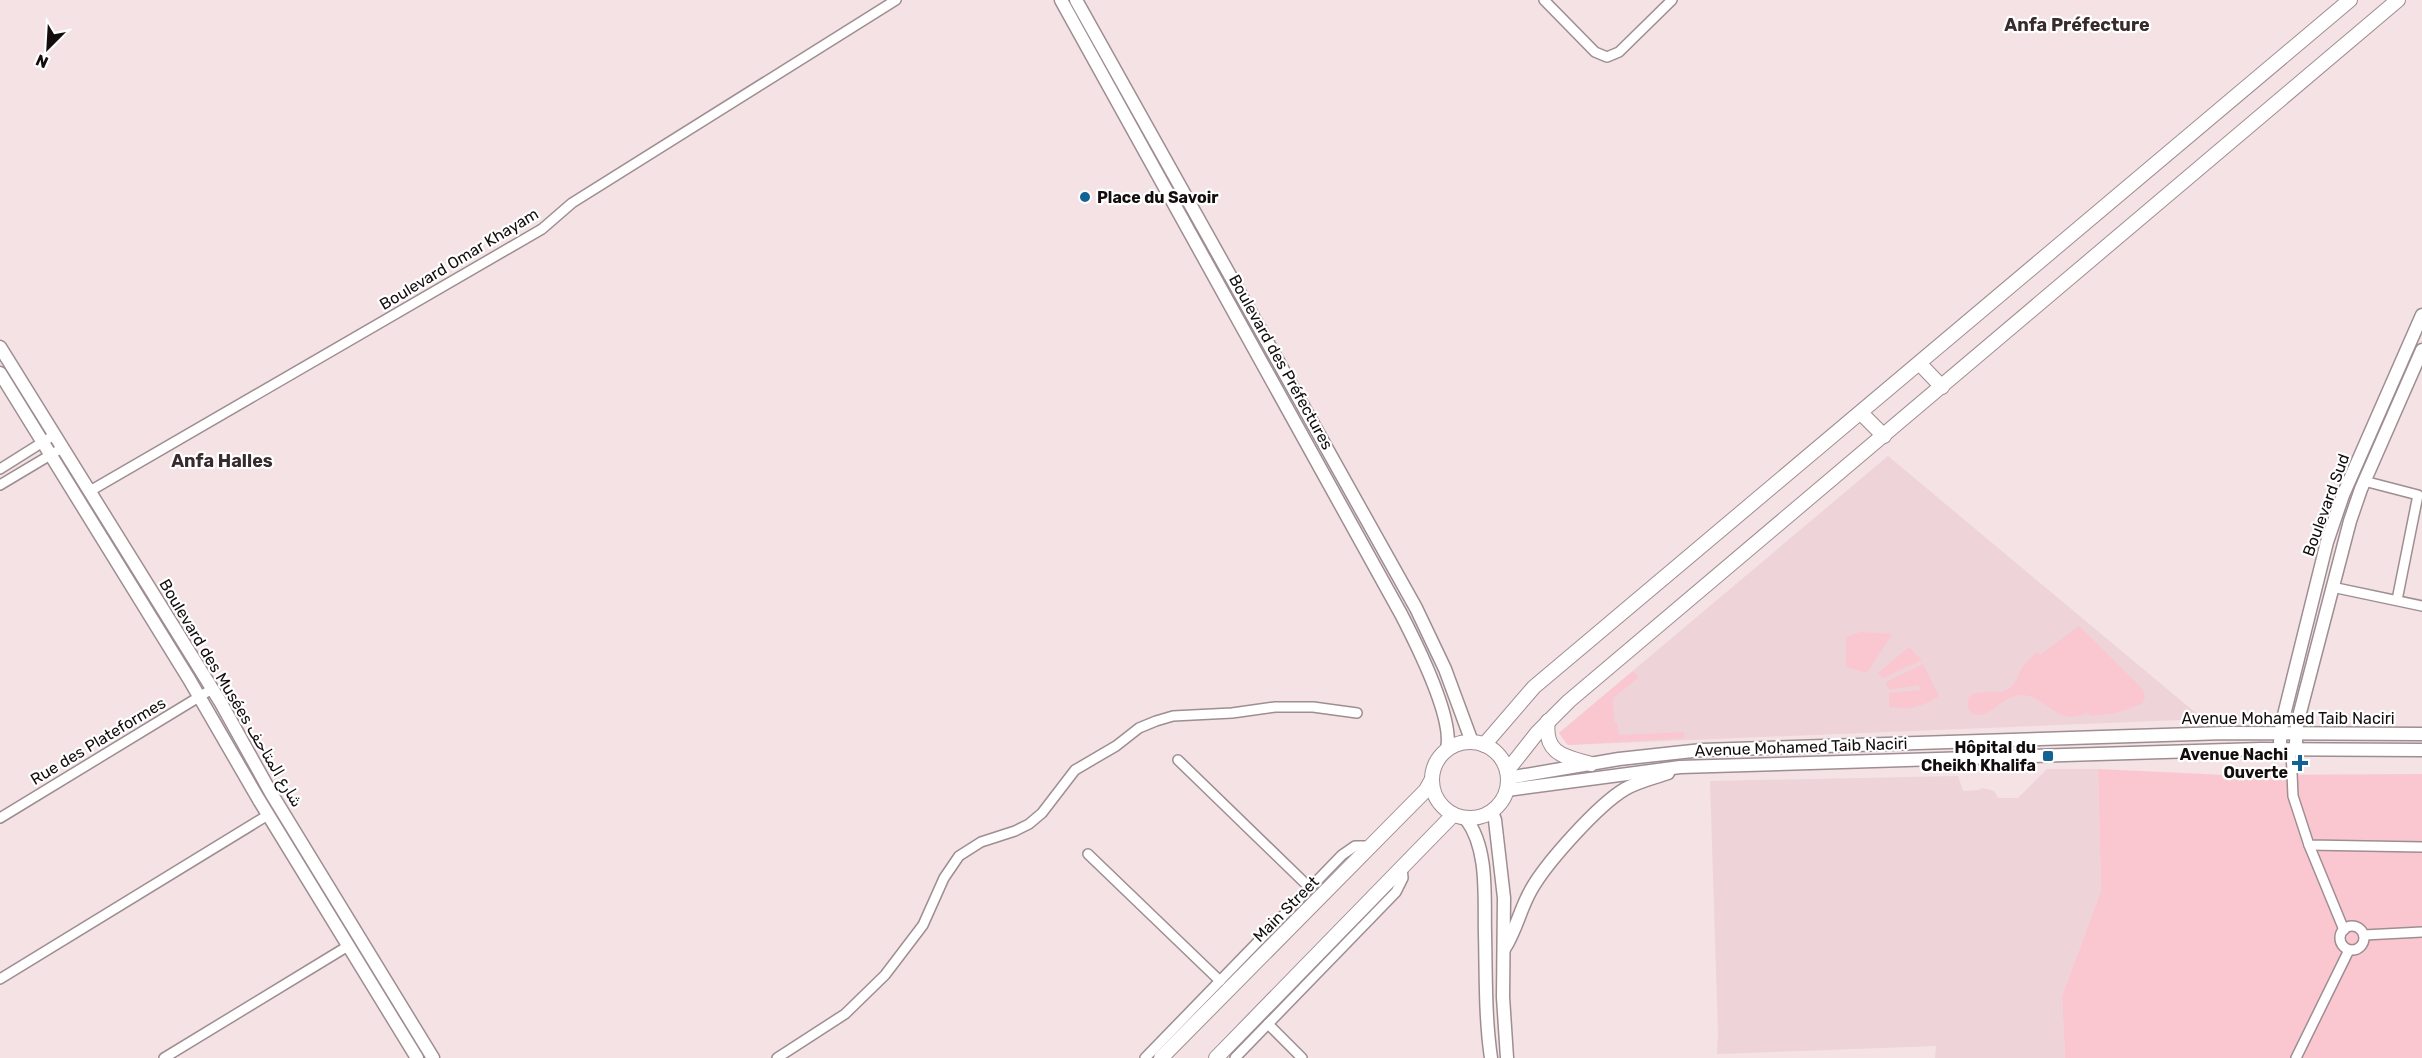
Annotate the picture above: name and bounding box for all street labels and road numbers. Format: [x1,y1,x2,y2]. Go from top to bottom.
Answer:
street label: Boulevard Omar Khayam [376,204,542,314]
street label: Boulevard des Préfectures [1225,271,1337,453]
street label: Boulevard Sud [2299,451,2353,559]
street label: Boulevard des Musées شارع المتاحف [153,576,307,812]
street label: Rue des Plateformes [27,693,169,789]
street label: Avenue Mohamed Taib Naciri [2181,709,2395,728]
street label: Avenue Mohamed Taib Naciri [1694,734,1908,760]
street label: Main Street [1249,872,1323,946]

